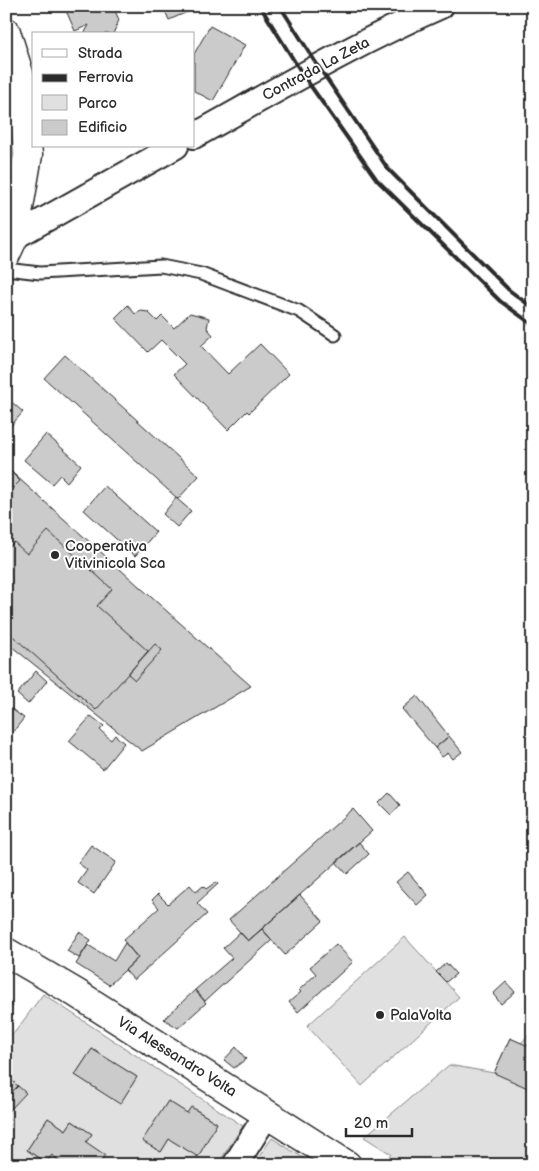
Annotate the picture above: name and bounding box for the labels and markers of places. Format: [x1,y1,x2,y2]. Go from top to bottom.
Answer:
place label: Cooperativa Vitivinicola Sca [65,537,166,573]
marker: Cooperativa Vitivinicola Sca [49,549,61,561]
place label: PalaVolta [390,1006,452,1025]
marker: PalaVolta [374,1009,386,1021]

